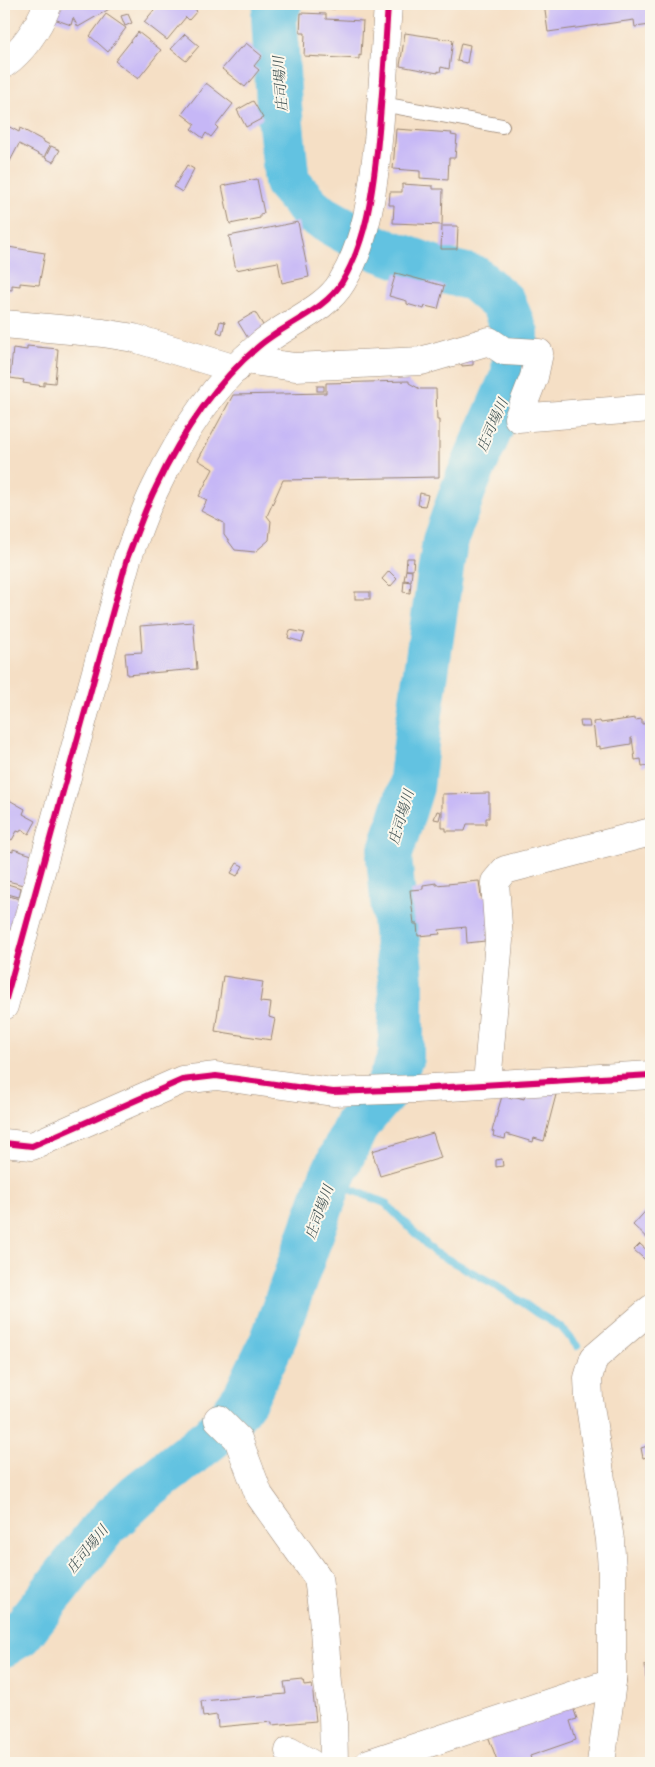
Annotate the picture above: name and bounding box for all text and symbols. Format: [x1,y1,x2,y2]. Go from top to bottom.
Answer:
water label: 庄司場川 [269,53,291,113]
water label: 庄司場川 [472,394,512,454]
water label: 庄司場川 [384,786,418,846]
water label: 庄司場川 [301,1181,338,1241]
water label: 庄司場川 [62,1520,113,1576]

